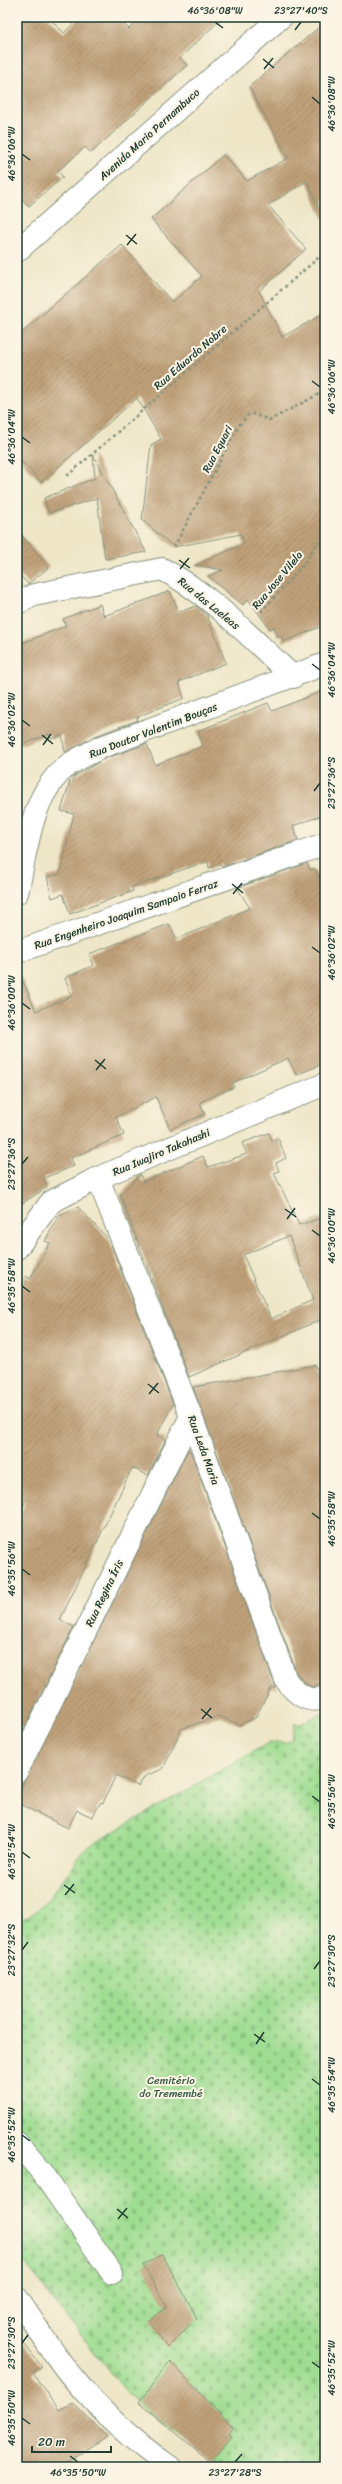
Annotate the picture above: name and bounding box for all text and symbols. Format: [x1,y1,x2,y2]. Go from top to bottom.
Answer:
text: 46°36'08"W [187,2,243,20]
text: 23°27'40"S [274,2,329,20]
text: 46°36'08"W [323,76,341,132]
street label: Avenida Mario Pernambuco [94,83,205,186]
text: 46°36'06"W [3,126,21,181]
street label: Rua Eduardo Nobre [149,320,232,395]
text: 46°36'06"W [323,359,341,414]
text: 46°36'04"W [3,409,21,465]
street label: Rua Equari [197,421,238,476]
street label: Rua Jose Vilela [247,546,308,614]
street label: Rua das Laeleas [173,572,245,635]
text: 46°36'04"W [323,642,341,698]
text: 46°36'02"W [3,692,21,748]
street label: Rua Doutor Valentim Bouças [86,697,221,764]
text: 23°27'36"S [323,756,341,809]
street label: Rua Engenheiro Joaquim Sampaio Ferraz [31,874,222,955]
text: 46°36'02"W [323,925,341,981]
text: 46°36'00"W [3,975,21,1031]
street label: Rua Iwajiro Takahashi [109,1123,214,1182]
text: 23°27'36"S [3,1137,21,1190]
text: 46°36'00"W [323,1208,341,1264]
text: 46°35'58"W [3,1258,21,1314]
street label: Rua Leda Maria [182,1413,225,1488]
text: 46°35'58"W [323,1491,341,1547]
text: 46°35'56"W [3,1541,21,1597]
street label: Rua Regina Íris [80,1556,129,1630]
text: 46°35'56"W [323,1774,341,1830]
text: 46°35'54"W [3,1824,21,1880]
text: 23°27'32"S [3,1923,21,1976]
text: 23°27'30"S [323,1934,341,1987]
text: 46°35'54"W [323,2057,341,2113]
park label: Cemitério do Tremembé [139,2071,203,2103]
text: 46°35'52"W [3,2107,21,2163]
text: 23°27'30"S [3,2316,21,2369]
text: 46°35'52"W [323,2340,341,2396]
text: 46°35'50"W [3,2390,21,2446]
scale bar [32,2428,111,2454]
text: 20 m [38,2431,65,2453]
text: 46°35'50"W [50,2464,106,2482]
text: 23°27'28"S [209,2464,262,2482]

